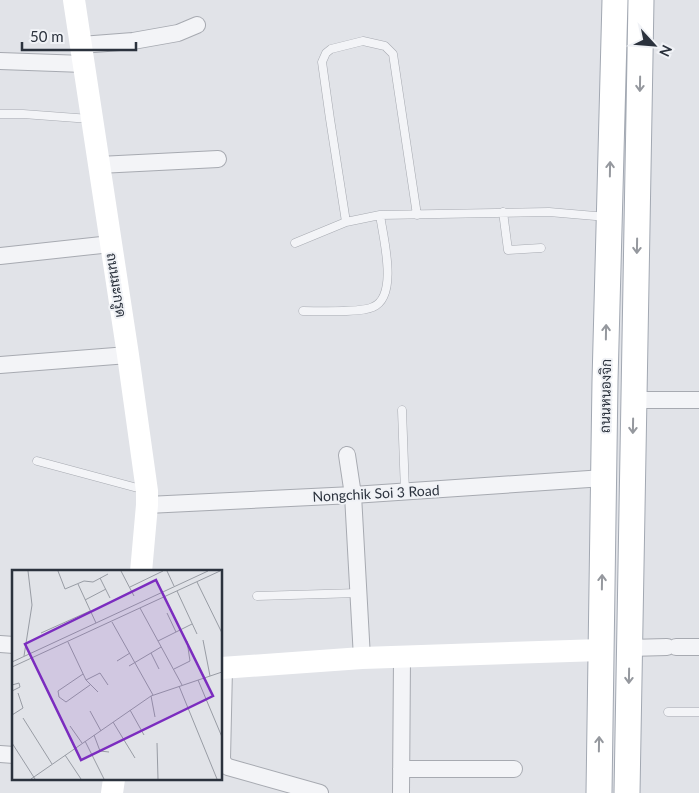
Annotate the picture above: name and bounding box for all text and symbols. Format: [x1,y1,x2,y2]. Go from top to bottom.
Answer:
scale bar [22,20,136,52]
north arrow [629,20,679,70]
text: 50 m [30,27,64,45]
text: N [656,42,676,59]
one-way arrow [635,75,645,91]
one-way arrow [605,162,615,178]
one-way arrow [632,238,641,254]
street label: ถนนมะกรูด [102,251,130,319]
one-way arrow [602,324,611,340]
street label: ถนนหนองจิก [596,359,614,433]
one-way arrow [629,418,638,434]
street label: Nongchik Soi 3 Road [312,481,440,505]
inset map [12,570,222,780]
one-way arrow [597,574,607,590]
one-way arrow [624,668,634,684]
one-way arrow [595,737,604,753]

